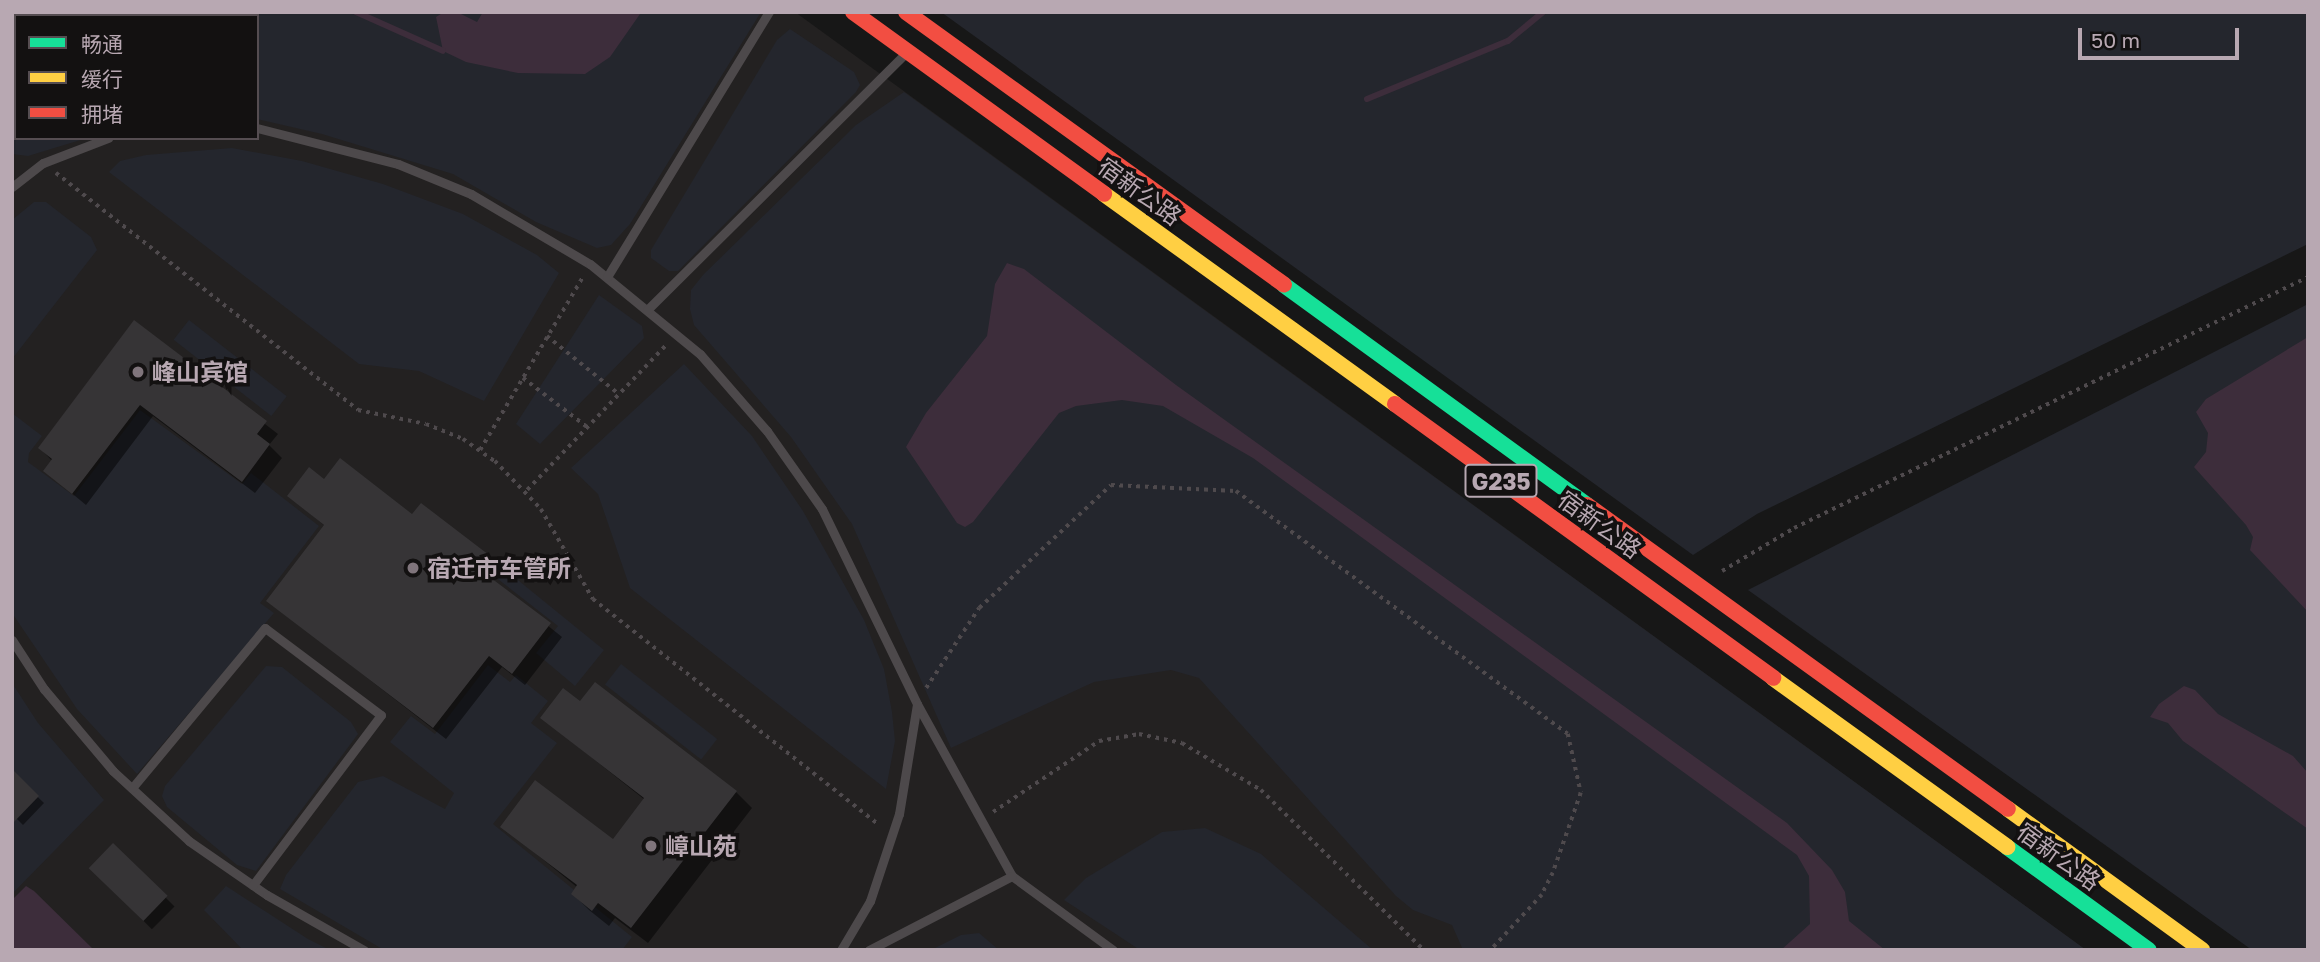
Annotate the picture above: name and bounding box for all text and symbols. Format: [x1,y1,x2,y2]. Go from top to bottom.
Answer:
legend [14,14,259,140]
scale bar [2082,14,2243,58]
text: 50 m [2091,27,2140,53]
text: 畅通 [81,31,123,57]
text: 缓行 [81,66,123,92]
text: 拥堵 [81,101,123,127]
street label: 宿新公路 [1093,151,1187,231]
place label: 峰山宾馆 [152,358,248,386]
marker: 峰山宾馆 [130,364,146,380]
road number: G235 [1464,461,1538,500]
street label: 宿新公路 [1553,484,1647,564]
place label: 宿迁市车管所 [427,554,571,582]
marker: 宿迁市车管所 [405,560,421,576]
street label: 宿新公路 [2012,816,2106,896]
place label: 嶂山苑 [665,832,737,860]
marker: 嶂山苑 [643,838,659,854]

